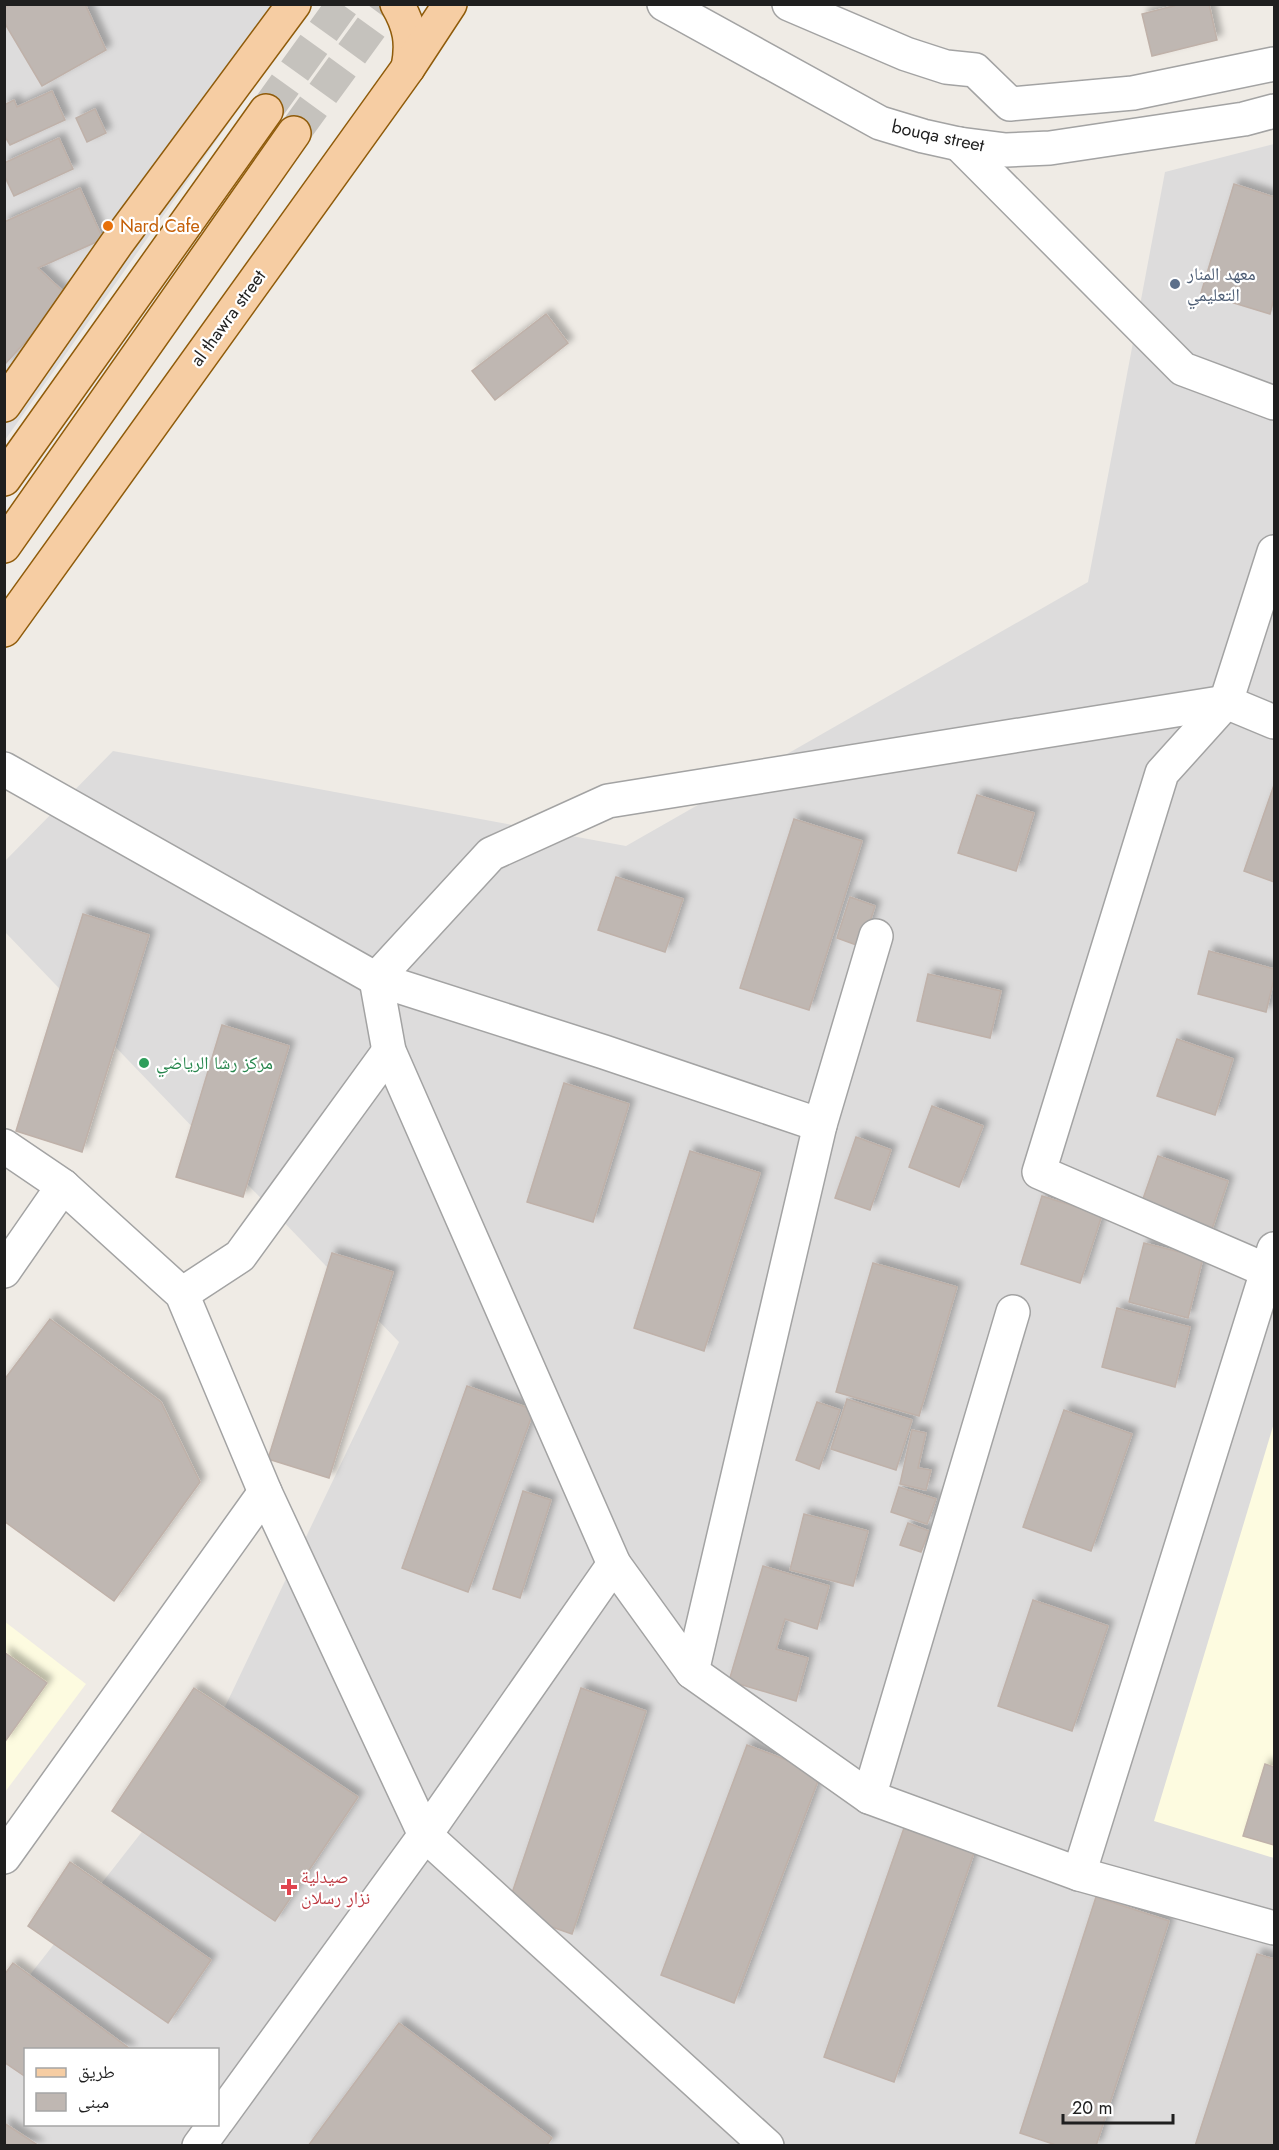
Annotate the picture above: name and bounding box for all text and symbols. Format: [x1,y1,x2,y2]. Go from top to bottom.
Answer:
street label: bouqa street [889,113,987,159]
place label: Nard Cafe [120,213,200,239]
marker: Nard Cafe [101,219,115,233]
place label: معهد المنار التعليمي [1186,261,1256,310]
street label: al thawra street [184,264,272,371]
marker: معهد المنار التعليمي [1168,277,1182,291]
place label: مركز رشا الرياضي [156,1050,273,1078]
marker: مركز رشا الرياضي [137,1056,151,1070]
place label: صيدلية نزار رسلان [301,1864,370,1911]
marker: صيدلية نزار رسلان [282,1880,296,1894]
legend [24,2048,219,2126]
text: طريق [78,2059,115,2085]
scale bar [1063,2087,1172,2125]
text: مبنى [78,2089,109,2115]
text: 20 m [1072,2095,1112,2121]

